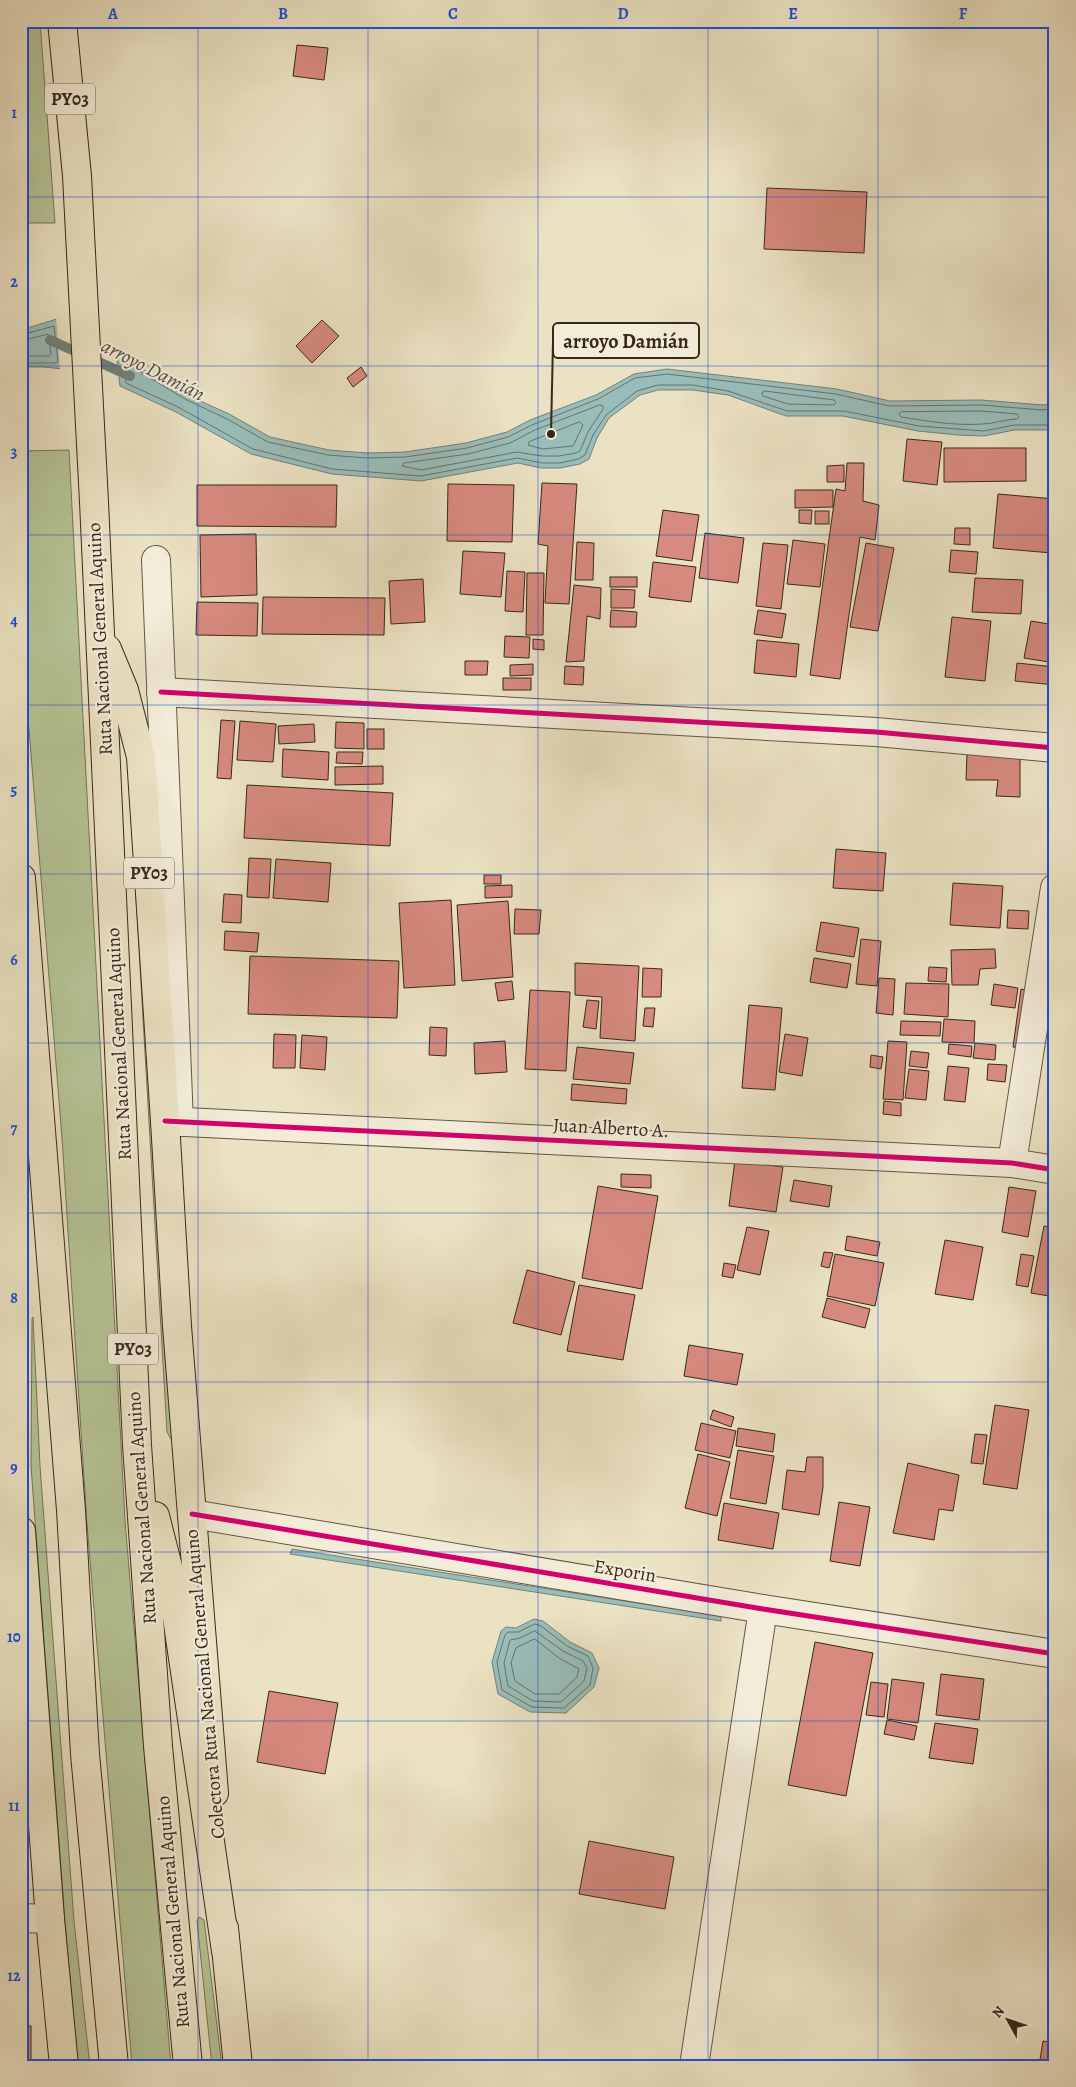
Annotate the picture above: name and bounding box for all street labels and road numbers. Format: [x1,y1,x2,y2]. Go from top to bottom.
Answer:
road number: PY03 [45,84,95,115]
street label: Ruta Nacional General Aquino [81,522,119,756]
road number: PY03 [124,858,174,888]
street label: Ruta Nacional General Aquino [100,927,138,1161]
street label: Juan Alberto A. [552,1112,670,1144]
road number: PY03 [108,1334,158,1365]
street label: Ruta Nacional General Aquino [121,1391,163,1625]
street label: Colectora Ruta Nacional General Aquino [179,1528,231,1840]
street label: Exporin [592,1553,658,1589]
street label: Ruta Nacional General Aquino [150,1795,196,2029]

